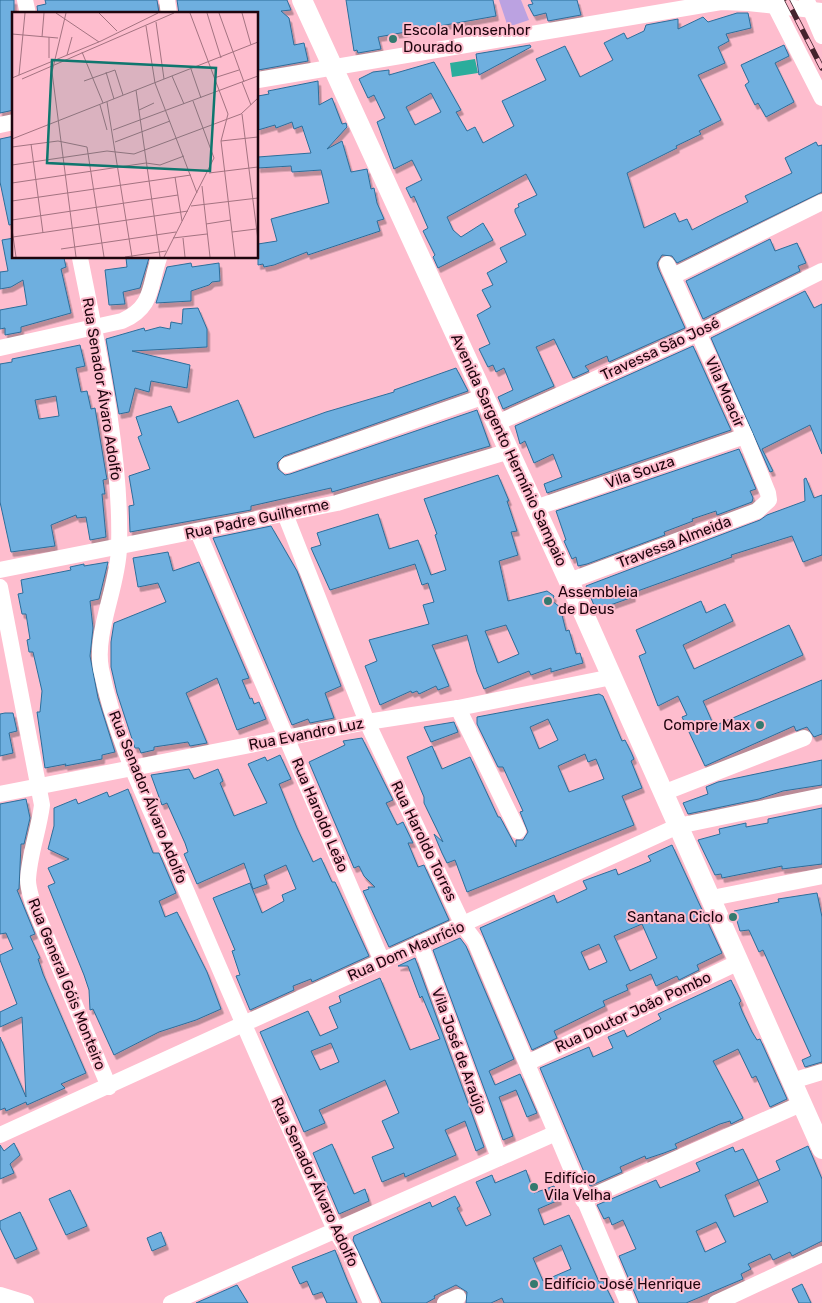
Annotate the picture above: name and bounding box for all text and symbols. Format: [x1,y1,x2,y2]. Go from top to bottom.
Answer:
inset map [12,12,259,259]
place label: Escola Monsenhor Dourado [403,21,531,56]
marker: Escola Monsenhor Dourado [387,33,399,45]
street label: Rua Senador Álvaro Adolfo [79,296,125,482]
street label: Travessa São José [598,314,722,384]
street label: Avenida Sargento Hermínio Sampaio [447,331,571,569]
street label: Vila Moacir [701,354,749,430]
street label: Vila Souza [603,452,677,492]
street label: Rua Padre Guilherme [183,495,331,543]
street label: Travessa Almeida [614,512,734,572]
place label: Assembleia de Deus [558,583,638,618]
marker: Assembleia de Deus [542,595,554,607]
street label: Rua Senador Álvaro Adolfo [105,708,191,886]
street label: Rua Evandro Luz [247,714,365,754]
place label: Compre Max [663,716,750,734]
marker: Compre Max [754,719,766,731]
street label: Rua Haroldo Leão [288,755,352,875]
street label: Rua Haroldo Torres [387,778,461,904]
street label: Rua General Góis Monteiro [24,896,110,1072]
place label: Santana Ciclo [627,908,723,926]
marker: Santana Ciclo [727,911,739,923]
street label: Rua Dom Maurício [345,917,467,985]
street label: Rua Doutor João Pombo [552,968,714,1056]
street label: Vila José de Araújo [428,985,490,1117]
street label: Rua Senador Álvaro Adolfo [268,1094,362,1270]
place label: Edifício Vila Velha [544,1169,611,1204]
marker: Edifício Vila Velha [528,1181,540,1193]
place label: Edifício José Henrique [544,1275,701,1293]
marker: Edifício José Henrique [528,1278,540,1290]

